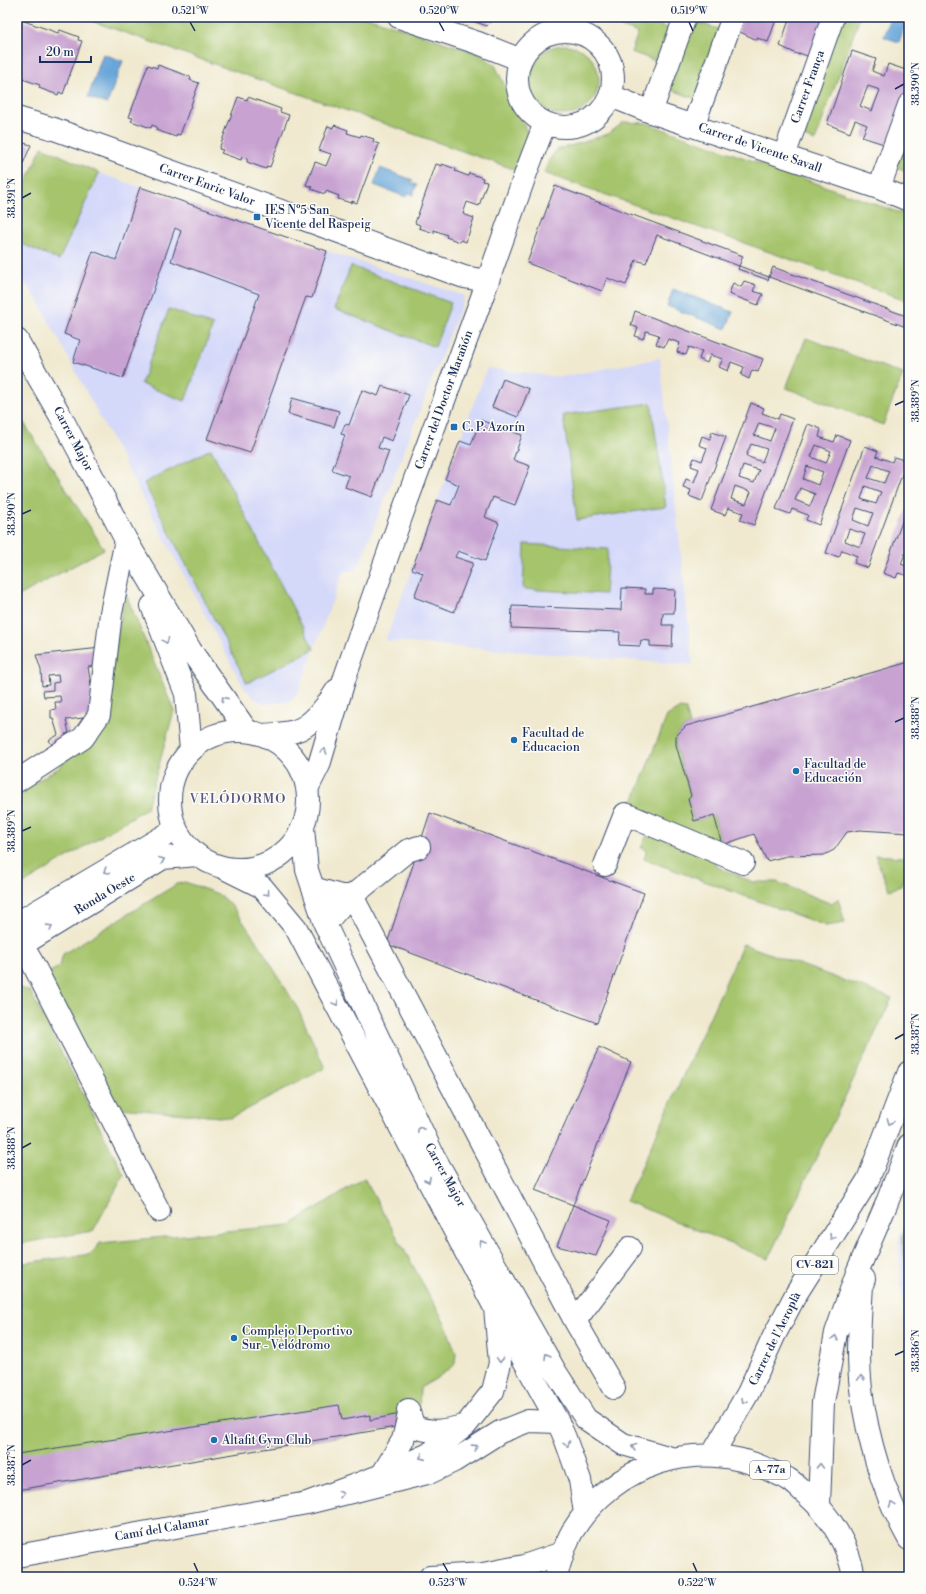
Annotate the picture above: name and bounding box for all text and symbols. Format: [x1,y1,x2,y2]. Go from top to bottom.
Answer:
text: 0.521°W [171,5,210,17]
text: 0.520°W [419,5,460,17]
text: 0.519°W [670,5,708,17]
scale bar [40,38,91,64]
text: 20 m [46,45,74,60]
street label: Carrer França [788,47,828,126]
text: 38.390°N [910,62,922,106]
street label: Carrer de Vicente Savall [696,120,824,176]
street label: Carrer Enric Valor [157,161,257,209]
text: 38.391°N [6,177,18,218]
place label: IES Nº5 San Vicente del Raspeig [264,203,372,232]
marker: IES Nº5 San Vicente del Raspeig [252,212,262,222]
street label: Carrer del Doctor Marañón [412,328,476,472]
text: 38.389°N [910,379,922,422]
street label: Carrer Major [50,404,96,474]
place label: C. P. Azorín [462,420,525,435]
marker: C. P. Azorín [449,422,459,432]
text: 38.390°N [6,492,18,536]
one-way arrow [161,637,169,644]
one-way arrow [221,696,229,703]
text: 38.388°N [910,696,922,739]
place label: Facultad de Educacion [522,726,584,755]
marker: Facultad de Educacion [509,735,519,745]
one-way arrow [319,748,328,755]
place label: Facultad de Educación [804,757,866,786]
marker: Facultad de Educación [791,766,801,776]
district label: VELÓDORMO [189,790,286,807]
text: 38.389°N [6,809,18,852]
one-way arrow [158,857,165,865]
one-way arrow [103,866,111,873]
street label: Ronda Oeste [72,870,138,918]
one-way arrow [262,889,269,896]
one-way arrow [46,925,53,932]
one-way arrow [331,999,338,1006]
text: 38.387°N [910,1013,922,1055]
one-way arrow [887,1118,895,1125]
text: 38.388°N [6,1126,18,1169]
one-way arrow [417,1126,425,1133]
street label: Carrer Major [421,1140,469,1210]
one-way arrow [423,1176,431,1183]
one-way arrow [830,1233,837,1240]
one-way arrow [480,1240,487,1247]
road number: CV-821 [792,1256,838,1274]
street label: Carrer de l'Aeroplà [746,1289,805,1388]
place label: Complejo Deportivo Sur - Velódromo [242,1324,353,1353]
text: 38.386°N [910,1329,922,1372]
marker: Complejo Deportivo Sur - Velódromo [229,1333,239,1343]
one-way arrow [831,1334,839,1341]
one-way arrow [544,1353,551,1360]
one-way arrow [495,1357,504,1363]
one-way arrow [856,1375,865,1381]
one-way arrow [741,1397,748,1404]
place label: Altafit Gym Club [221,1433,312,1448]
marker: Altafit Gym Club [209,1435,219,1445]
one-way arrow [562,1440,571,1447]
text: 38.387°N [6,1444,18,1486]
one-way arrow [630,1444,637,1452]
one-way arrow [471,1445,478,1452]
one-way arrow [419,1453,426,1461]
road number: A-77a [750,1461,790,1479]
one-way arrow [816,1463,825,1469]
one-way arrow [337,1491,344,1499]
one-way arrow [888,1501,897,1508]
street label: Camí del Calamar [113,1513,211,1545]
text: 0.524°W [179,1577,218,1589]
text: 0.523°W [429,1577,468,1589]
text: 0.522°W [678,1577,717,1589]

